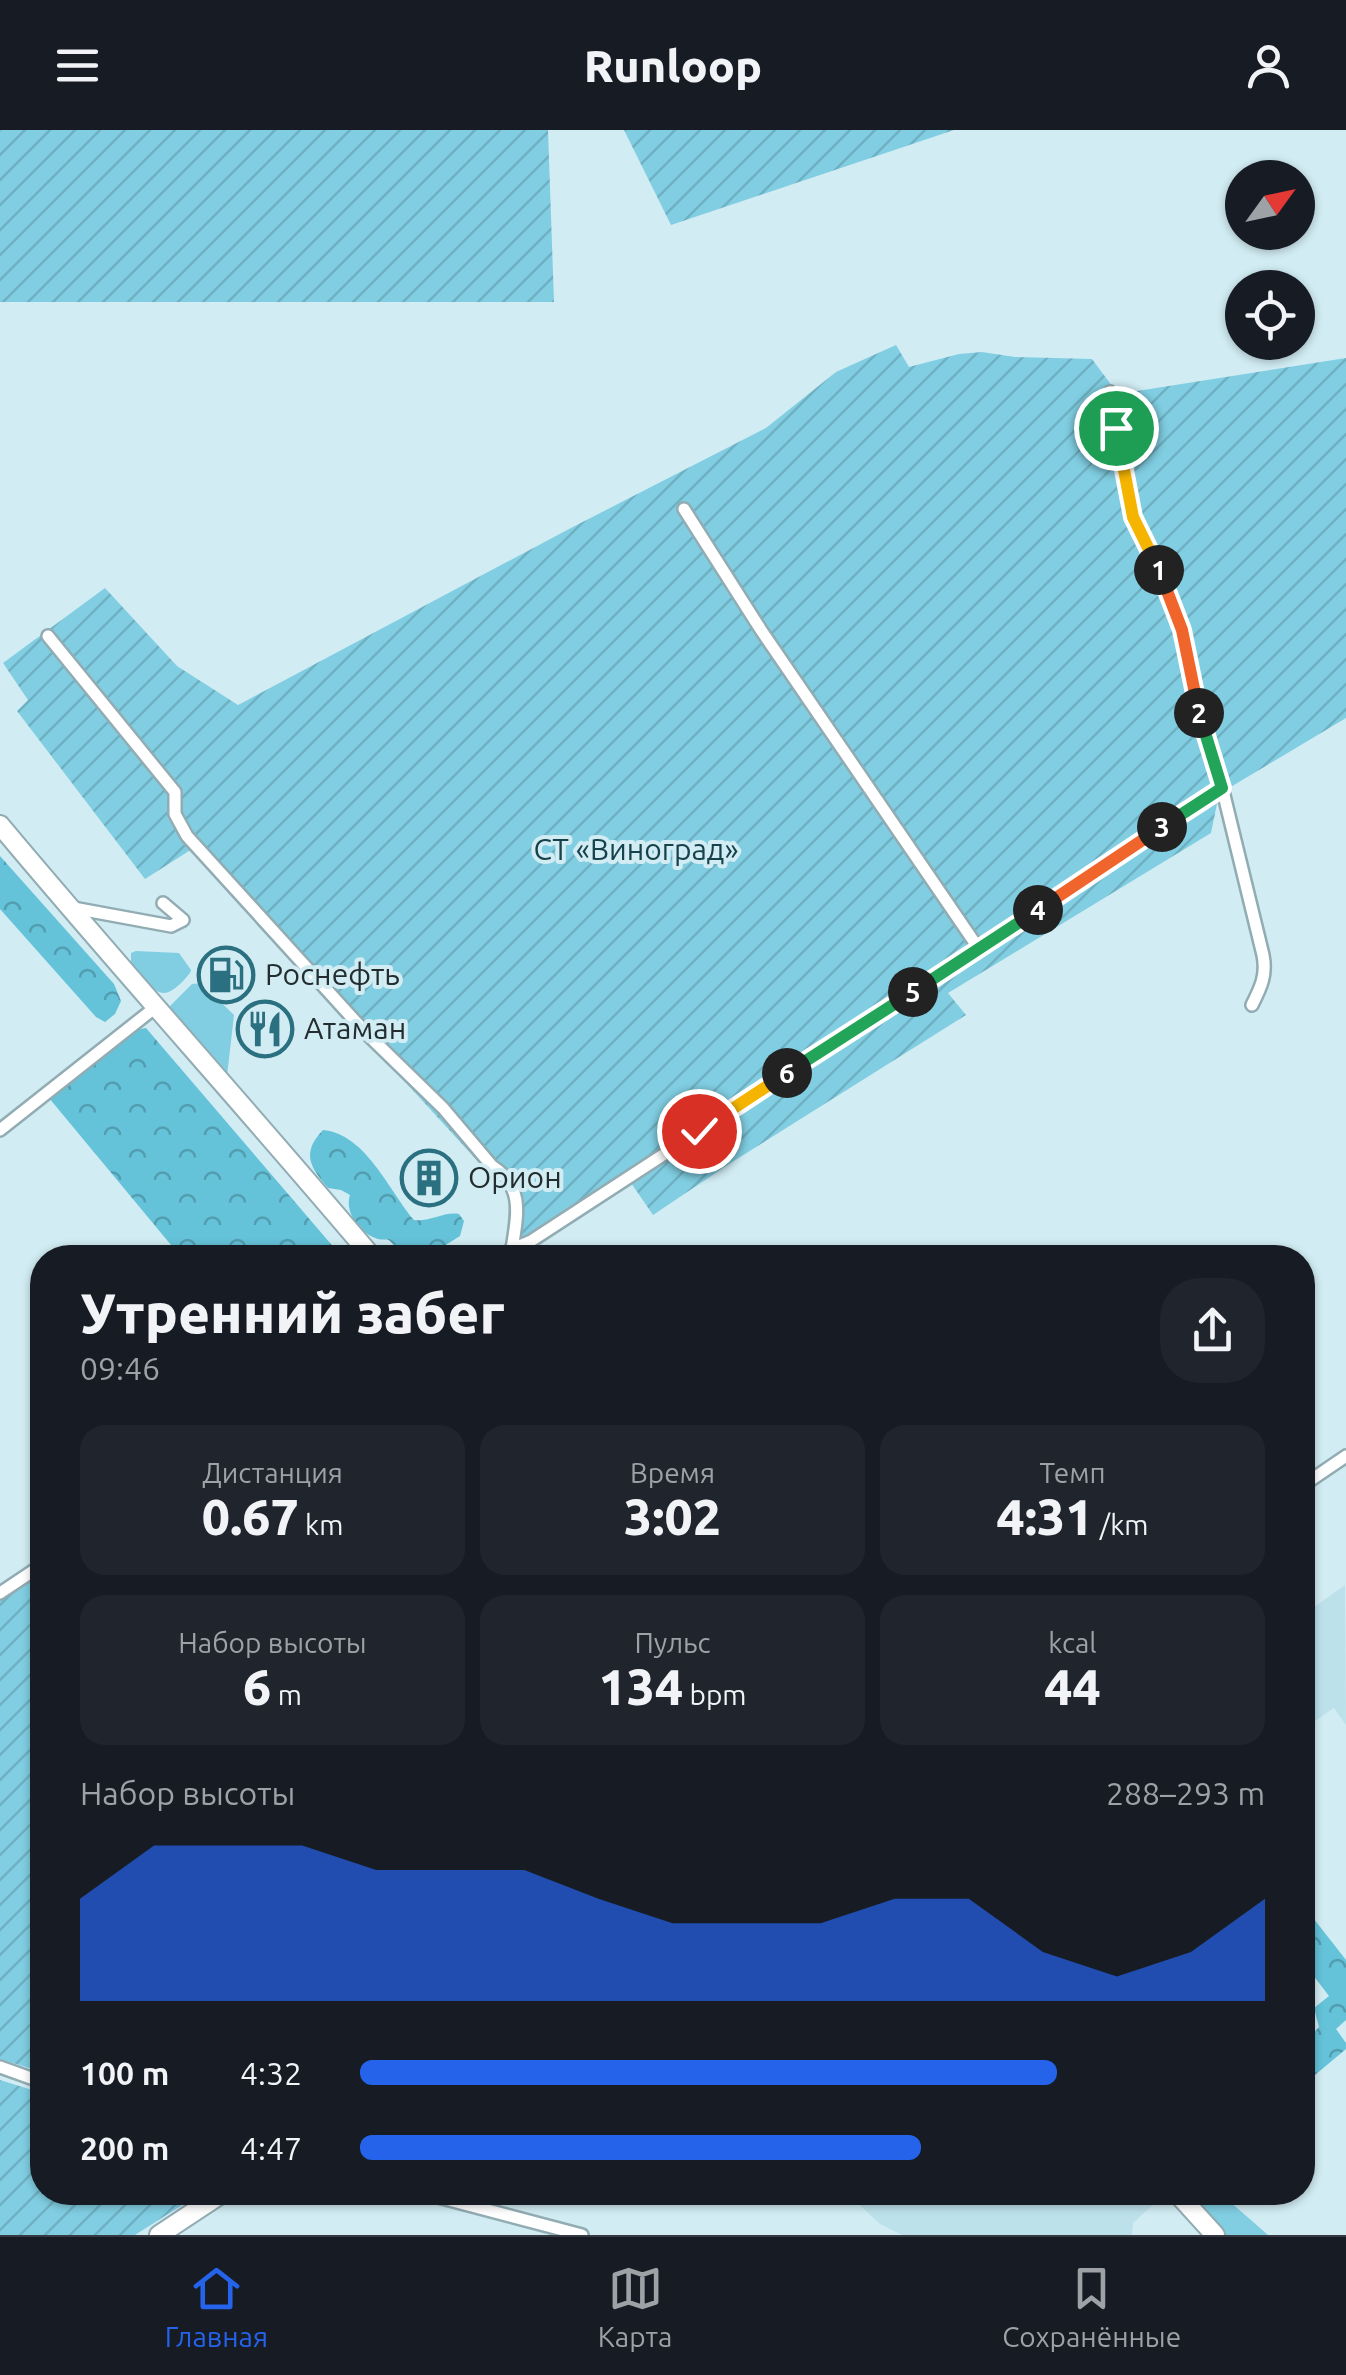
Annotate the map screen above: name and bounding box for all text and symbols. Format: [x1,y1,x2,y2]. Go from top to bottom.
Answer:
icon: menu [50,38,105,93]
icon: person [1241,38,1296,93]
text: Runloop [584,40,762,91]
north arrow [1225,160,1315,250]
map controls [1225,160,1315,360]
button: locate [1225,270,1315,360]
pin [1074,386,1159,471]
icon: arrive [1089,401,1144,456]
pin: 1 [1134,545,1184,595]
text: 1 [1151,554,1167,585]
pin: 2 [1174,688,1224,738]
text: 2 [1191,697,1207,728]
pin: 3 [1137,802,1187,852]
text: 3 [1154,811,1170,842]
park label: СТ «Виноград» [533,832,739,866]
pin: 4 [1013,885,1063,935]
text: 4 [1030,894,1046,925]
fuel station icon: Роснефть [196,945,256,1005]
place label: Роснефть [265,957,400,991]
pin: 5 [888,967,938,1017]
text: 5 [905,976,921,1007]
restaurant icon: Атаман [235,999,295,1059]
place label: Атаман [304,1011,406,1045]
pin: 6 [762,1048,812,1098]
text: 6 [779,1057,795,1088]
pin [657,1089,742,1174]
icon: check [672,1104,727,1159]
building icon: Орион [399,1148,459,1208]
place label: Орион [468,1160,562,1194]
button: share [1160,1278,1265,1383]
text: Утренний забег [80,1282,504,1343]
text: 09:46 [80,1350,160,1386]
text: Дистанция [202,1457,343,1488]
text: Время [630,1457,715,1488]
text: Темп [1039,1457,1106,1488]
text: 0.67 [202,1488,299,1544]
text: 3:02 [624,1488,721,1544]
text: 4:31 [997,1488,1093,1544]
text: km [299,1509,343,1540]
text: /km [1093,1509,1148,1540]
text: Набор высоты [178,1627,367,1658]
text: Пульс [634,1627,711,1658]
text: kcal [1048,1627,1097,1658]
text: 6 [243,1658,271,1714]
text: 134 [599,1658,683,1714]
text: 44 [1044,1658,1101,1714]
text: m [271,1679,302,1710]
text: bpm [683,1679,746,1710]
text: Набор высоты [80,1775,295,1811]
text: 288–293 m [1106,1775,1265,1811]
text: 100 m [80,2055,169,2091]
text: 4:32 [240,2055,302,2091]
text: 200 m [80,2130,169,2166]
text: 4:47 [240,2130,302,2166]
tab: Главная [165,2261,268,2352]
tab: Карта [598,2261,672,2352]
tab: Сохранённые [1002,2261,1181,2352]

